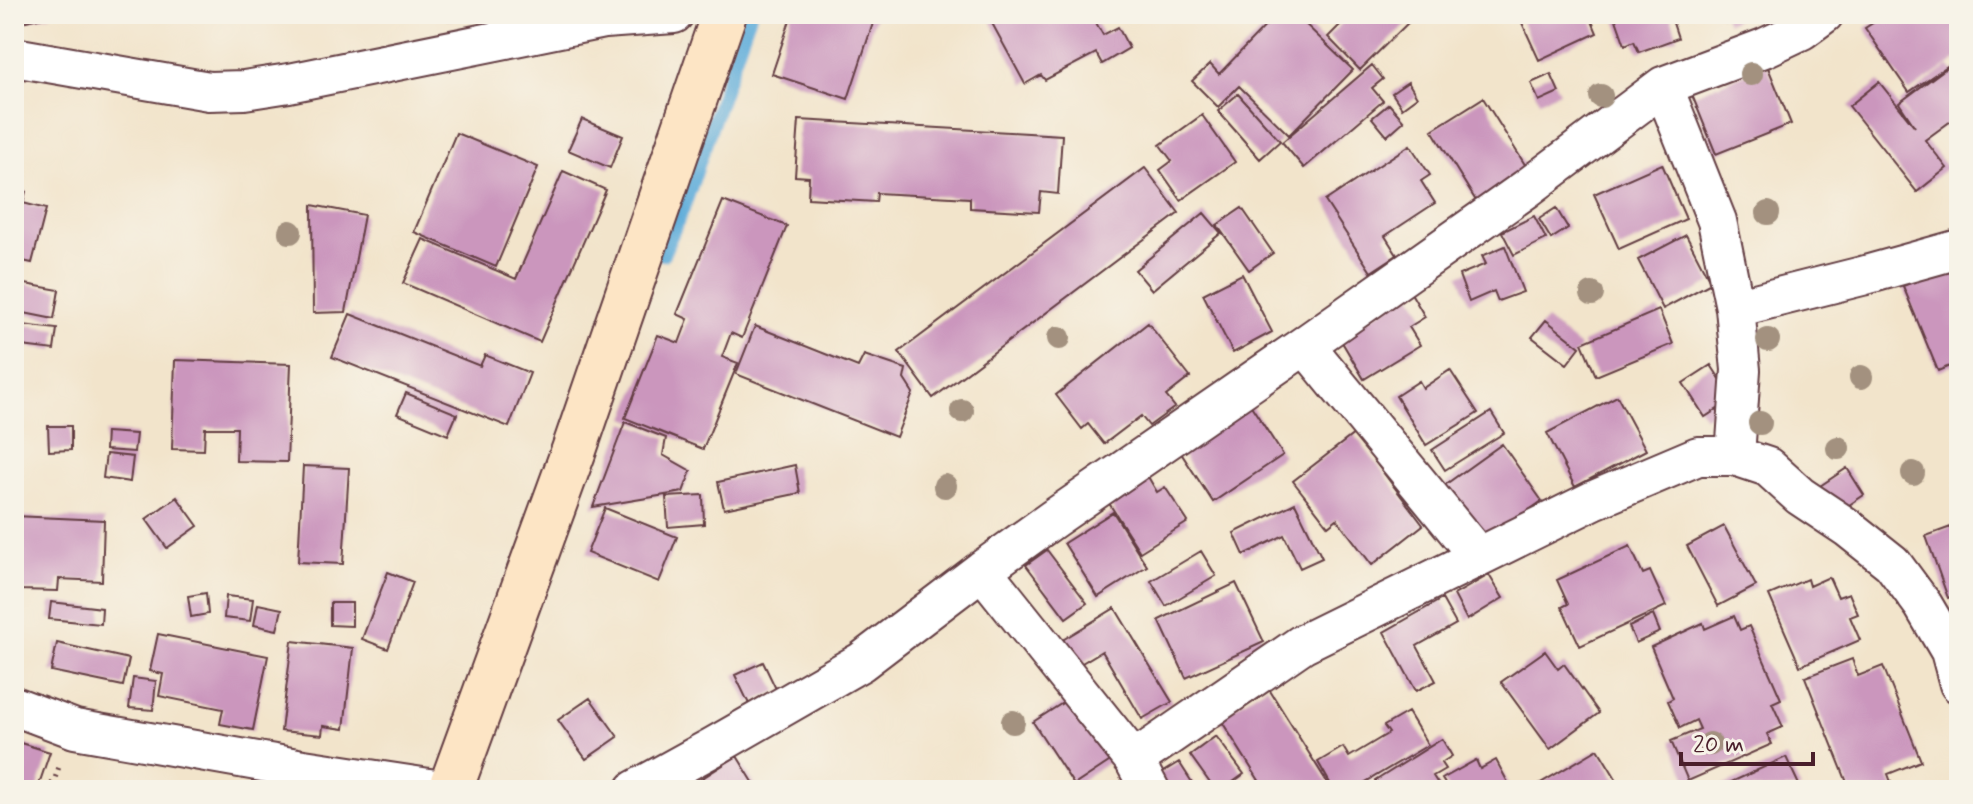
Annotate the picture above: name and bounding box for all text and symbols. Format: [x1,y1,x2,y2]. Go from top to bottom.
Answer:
scale bar [1681,716,1813,766]
text: 20 m [1693,730,1744,761]

